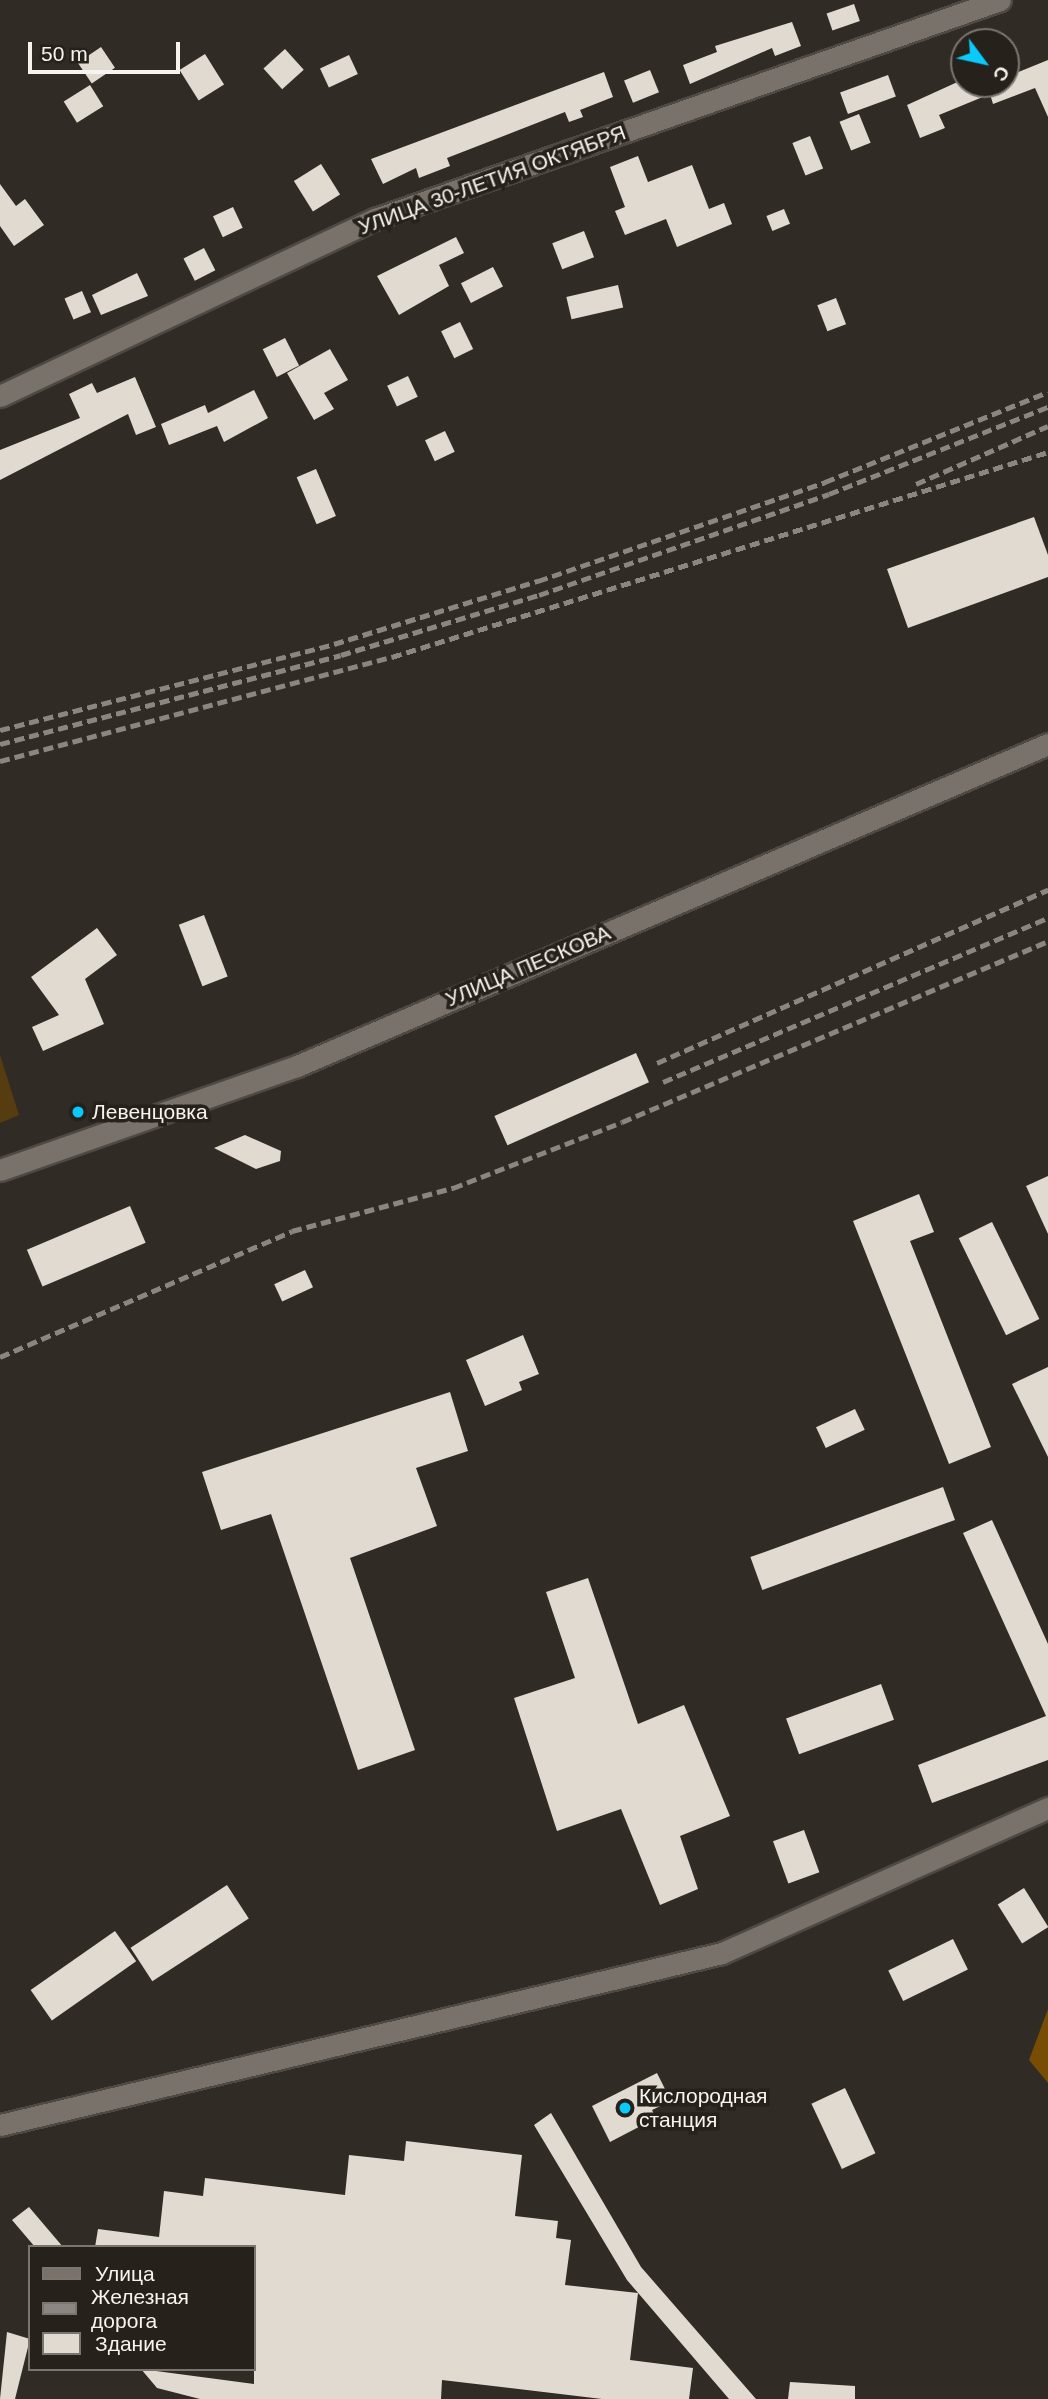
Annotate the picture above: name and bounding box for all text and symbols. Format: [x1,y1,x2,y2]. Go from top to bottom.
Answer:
scale bar [32,28,184,72]
north arrow [950,28,1020,98]
text: 50 m [41,42,88,65]
text: С [989,62,1014,85]
street label: УЛИЦА 30-ЛЕТИЯ ОКТЯБРЯ [355,120,629,240]
street label: УЛИЦА ПЕСКОВА [442,920,614,1012]
place label: Левенцовка [92,1099,208,1125]
marker: Левенцовка [70,1104,86,1120]
place label: Кислородная станция [639,2083,767,2133]
marker: Кислородная станция [617,2100,633,2116]
legend [28,2245,256,2371]
text: Улица [95,2262,155,2285]
text: Железная дорога [91,2285,189,2332]
text: Здание [95,2332,167,2355]

